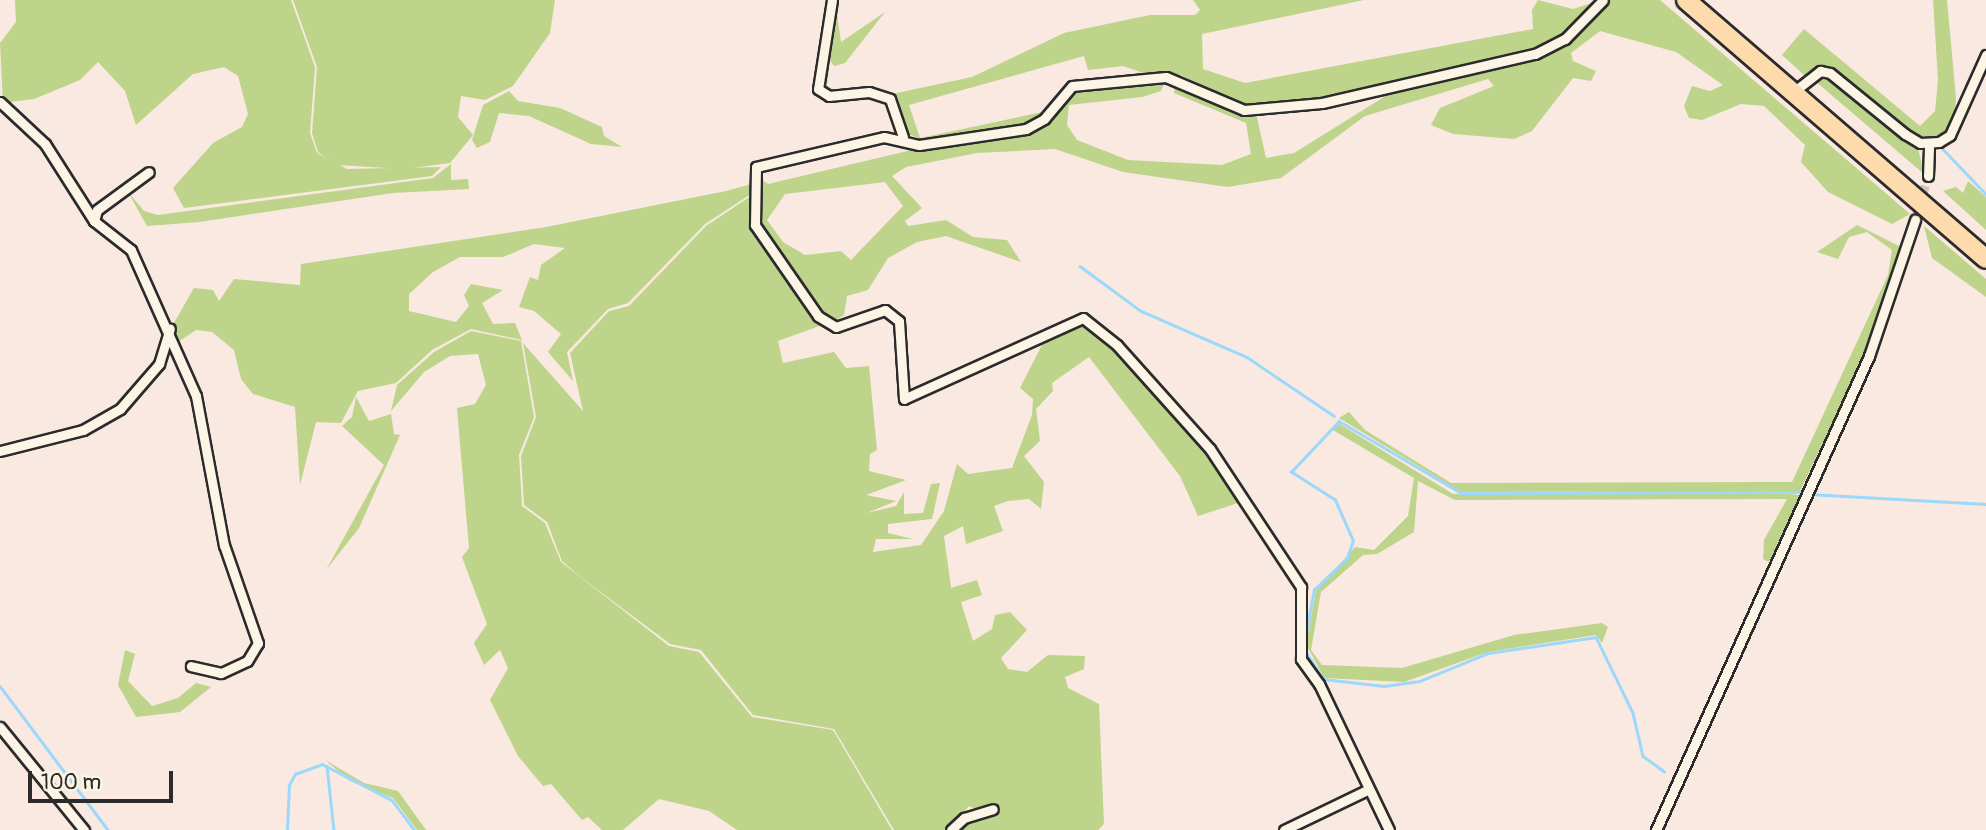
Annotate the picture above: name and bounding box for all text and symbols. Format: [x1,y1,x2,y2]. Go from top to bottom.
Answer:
scale bar [32,756,177,800]
text: 100 m [41,769,101,796]

